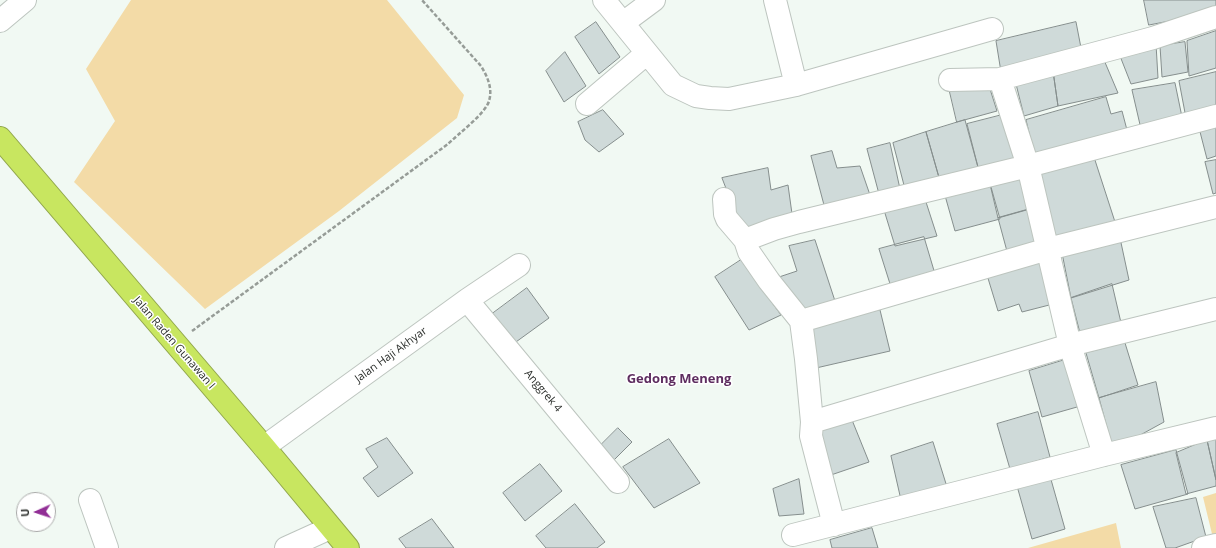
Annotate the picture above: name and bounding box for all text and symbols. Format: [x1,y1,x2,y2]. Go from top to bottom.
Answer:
street label: Jalan Raden Gunawan I [130,294,218,392]
street label: Jalan Haji Akhyar [352,324,430,386]
street label: Anggrek 4 [521,367,565,415]
district label: Gedong Meneng [627,371,731,387]
north arrow [16,492,56,532]
text: U [17,508,32,517]

